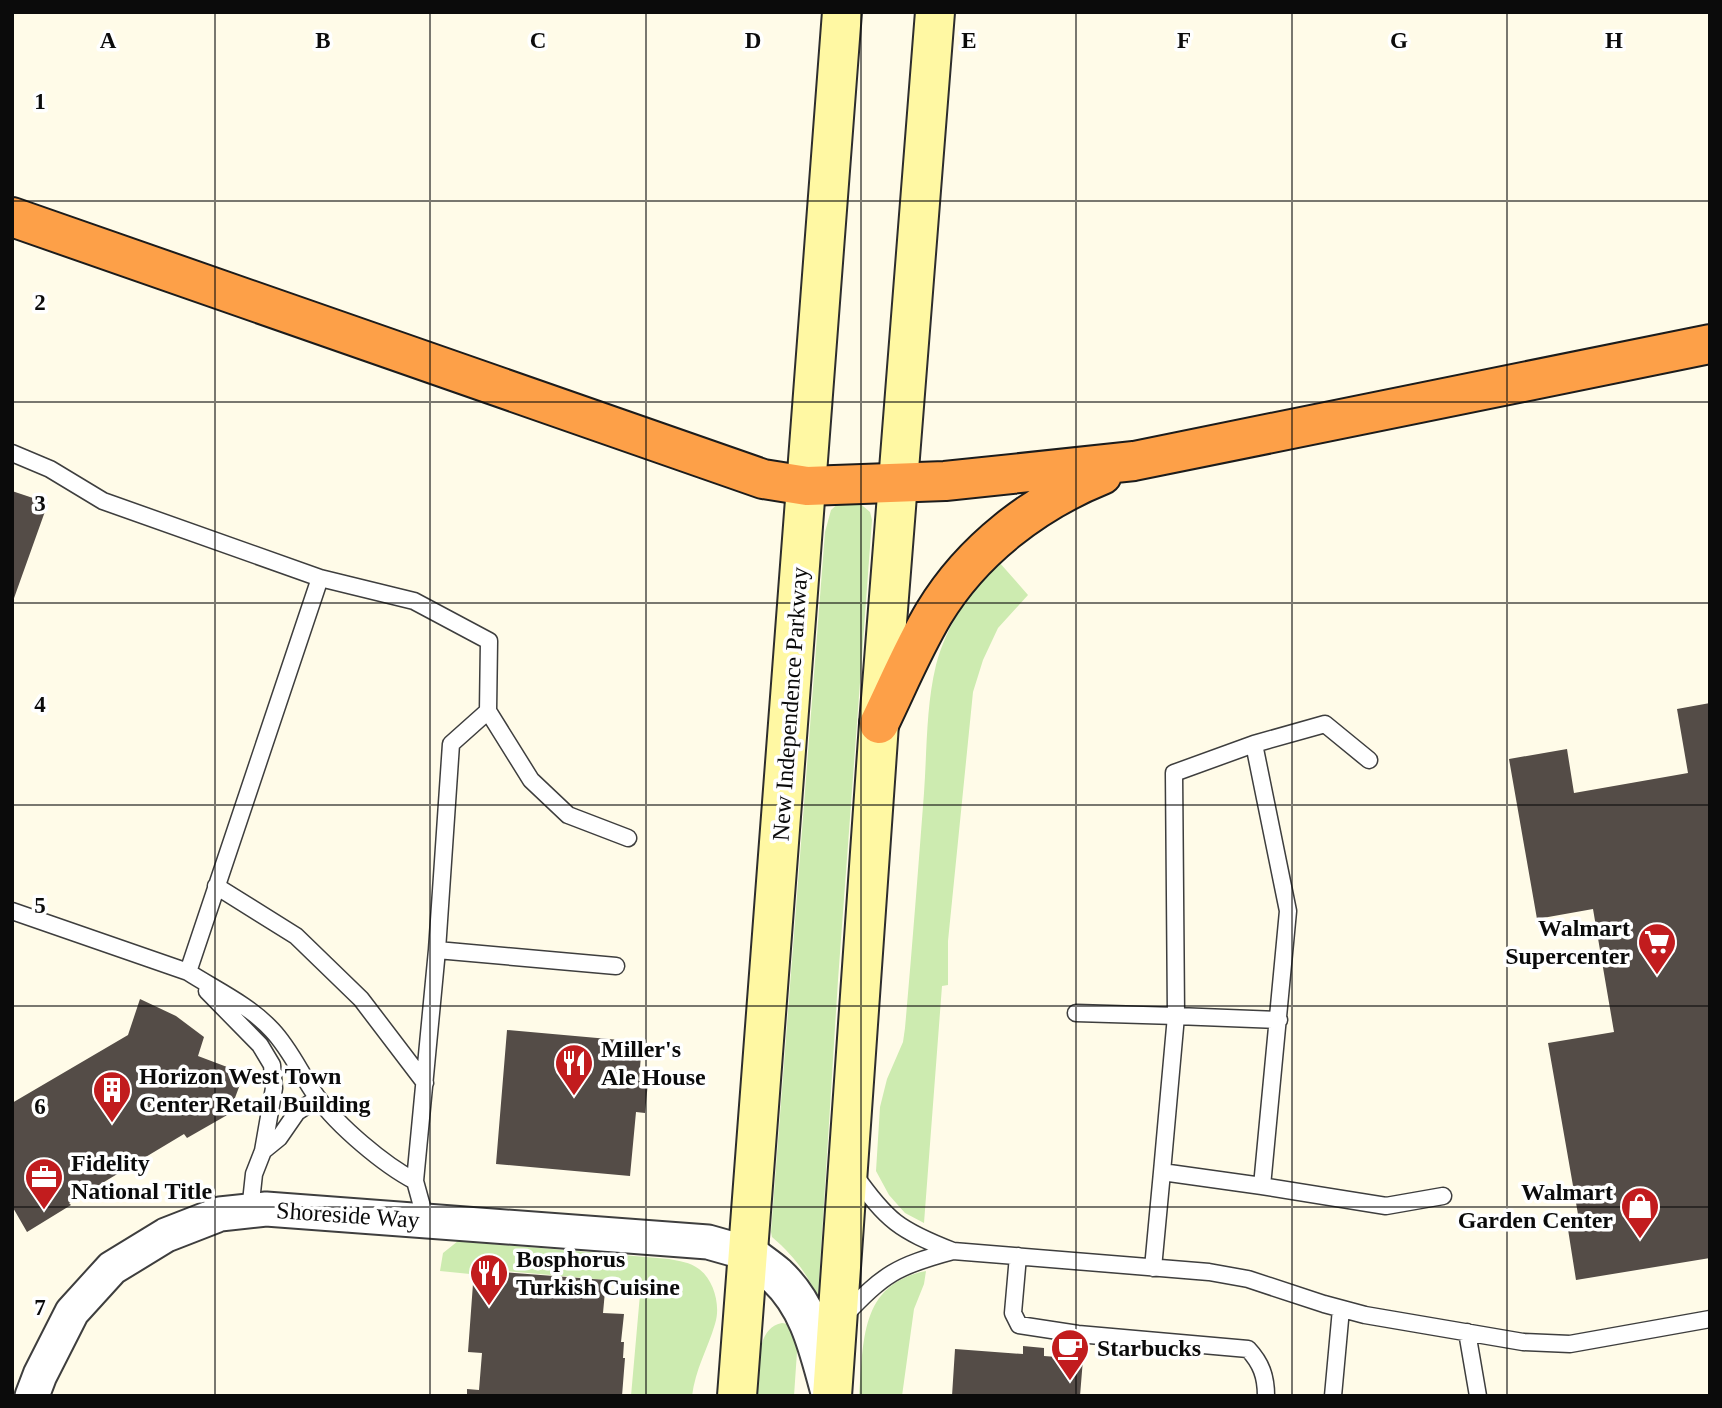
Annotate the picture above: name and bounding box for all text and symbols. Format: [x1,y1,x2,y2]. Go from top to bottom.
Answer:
text: A [100,28,117,53]
text: B [315,28,331,53]
text: C [530,28,546,53]
text: D [745,28,761,53]
text: E [961,28,977,53]
text: F [1177,28,1191,53]
text: G [1390,28,1408,53]
text: H [1605,28,1623,53]
text: 1 [34,89,46,114]
text: 2 [34,290,46,315]
text: 3 [34,491,46,516]
street label: New Independence Parkway [767,566,813,842]
text: 4 [34,692,46,717]
text: 5 [34,893,46,918]
place label: Walmart Supercenter [1505,915,1630,969]
supermarket icon: Walmart Supercenter [1636,921,1678,976]
place label: Miller's Ale House [601,1036,706,1090]
restaurant icon: Miller's Ale House [553,1042,595,1097]
place label: Horizon West Town Center Retail Building [139,1063,371,1117]
building icon: Horizon West Town Center Retail Building [91,1069,133,1124]
text: 6 [34,1094,46,1119]
place label: Fidelity National Title [71,1150,212,1204]
office icon: Fidelity National Title [23,1156,65,1211]
place label: Walmart Garden Center [1458,1179,1613,1233]
shop icon: Walmart Garden Center [1619,1185,1661,1240]
street label: Shoreside Way [275,1197,421,1233]
place label: Bosphorus Turkish Cuisine [516,1246,680,1300]
restaurant icon: Bosphorus Turkish Cuisine [468,1252,510,1307]
text: 7 [34,1295,46,1320]
cafe icon: Starbucks [1049,1327,1091,1382]
place label: Starbucks [1097,1335,1201,1361]

